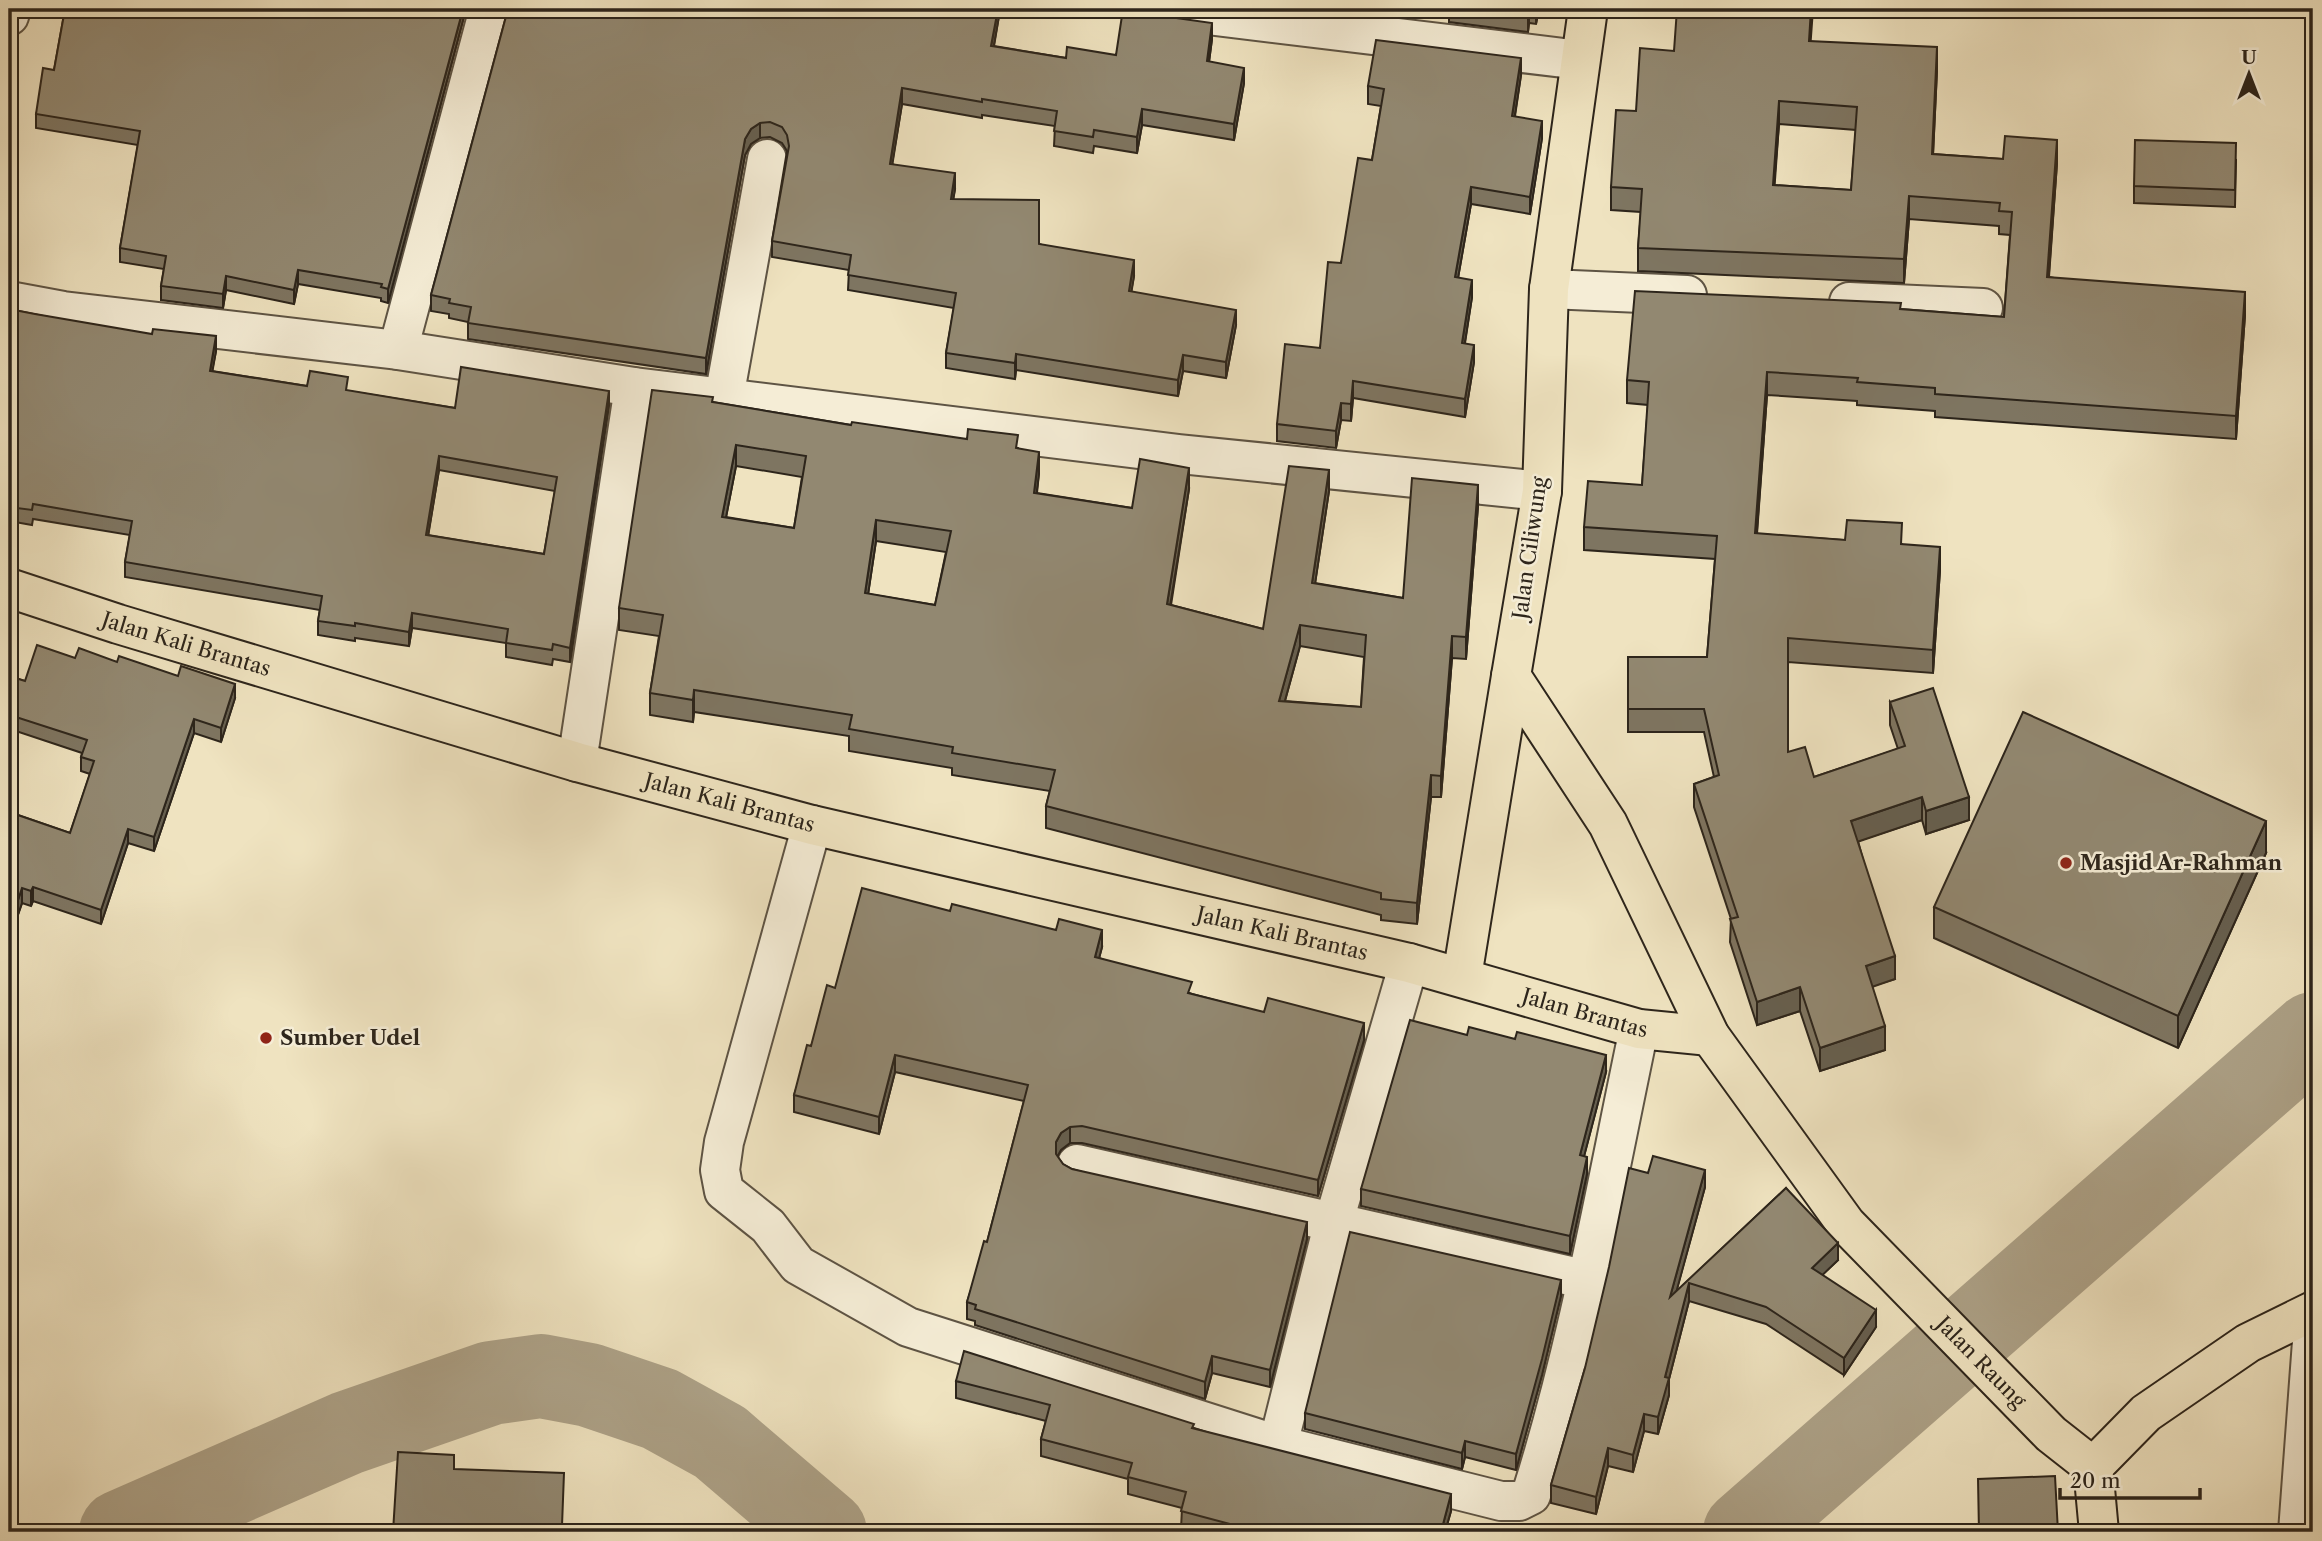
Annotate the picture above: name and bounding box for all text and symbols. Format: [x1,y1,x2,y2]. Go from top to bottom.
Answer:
north arrow [2214,38,2284,108]
text: U [2241,46,2257,69]
street label: Jalan Ciliwung [1507,474,1552,624]
street label: Jalan Kali Brantas [96,606,274,681]
street label: Jalan Kali Brantas [639,767,818,837]
place label: Masjid Ar-Rahman [2080,850,2283,875]
marker: Masjid Ar-Rahman [2058,855,2074,871]
street label: Jalan Kali Brantas [1191,901,1371,965]
street label: Jalan Brantas [1516,982,1649,1042]
place label: Sumber Udel [280,1025,420,1050]
marker: Sumber Udel [258,1030,274,1046]
street label: Jalan Raung [1929,1309,2032,1414]
scale bar [2060,1457,2200,1501]
text: 20 m [2070,1468,2121,1493]

